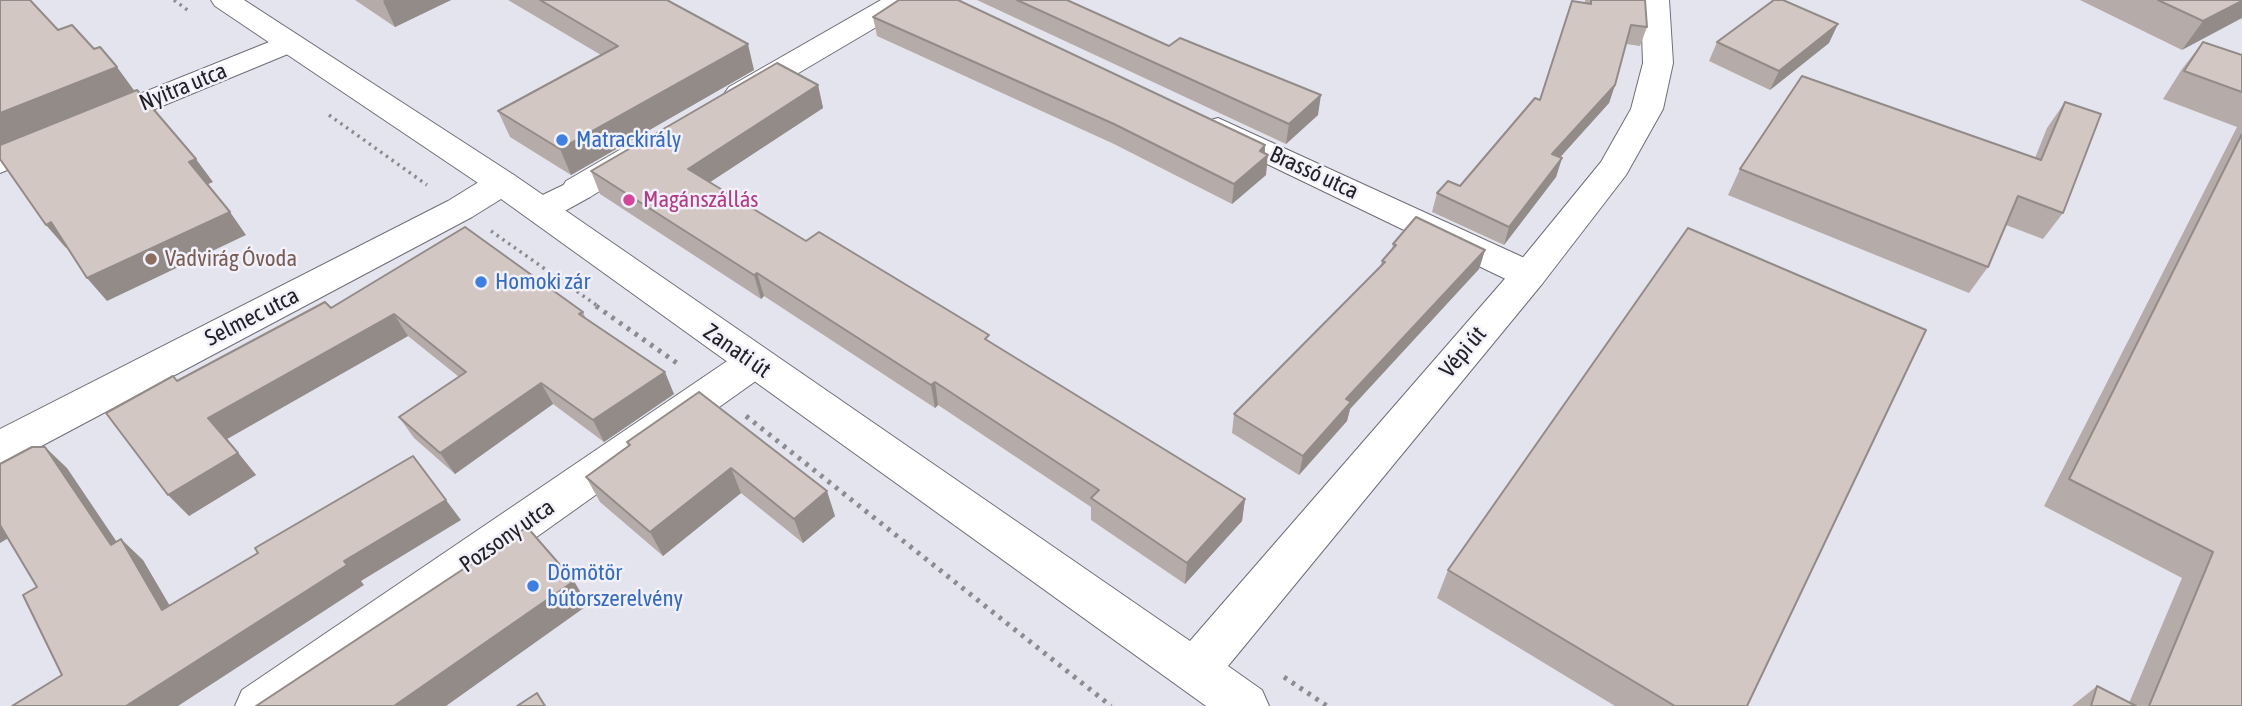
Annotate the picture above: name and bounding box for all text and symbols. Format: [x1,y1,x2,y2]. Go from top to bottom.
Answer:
street label: Nyitra utca [135,57,231,117]
place label: Matrackirály [576,126,681,154]
marker: Matrackirály [554,132,570,148]
street label: Brassó utca [1265,140,1363,206]
place label: Magánszállás [643,186,758,214]
marker: Magánszállás [621,192,637,208]
place label: Vadvirág Óvoda [165,245,297,273]
marker: Vadvirág Óvoda [143,251,159,267]
place label: Homoki zár [495,268,590,296]
marker: Homoki zár [473,274,489,290]
street label: Selmec utca [201,282,303,352]
street label: Zanati út [698,318,776,384]
street label: Vépi út [1434,321,1492,383]
street label: Pozsony utca [454,493,560,579]
place label: Dömötör bútorszerelvény [547,559,683,613]
marker: Dömötör bútorszerelvény [525,578,541,594]

